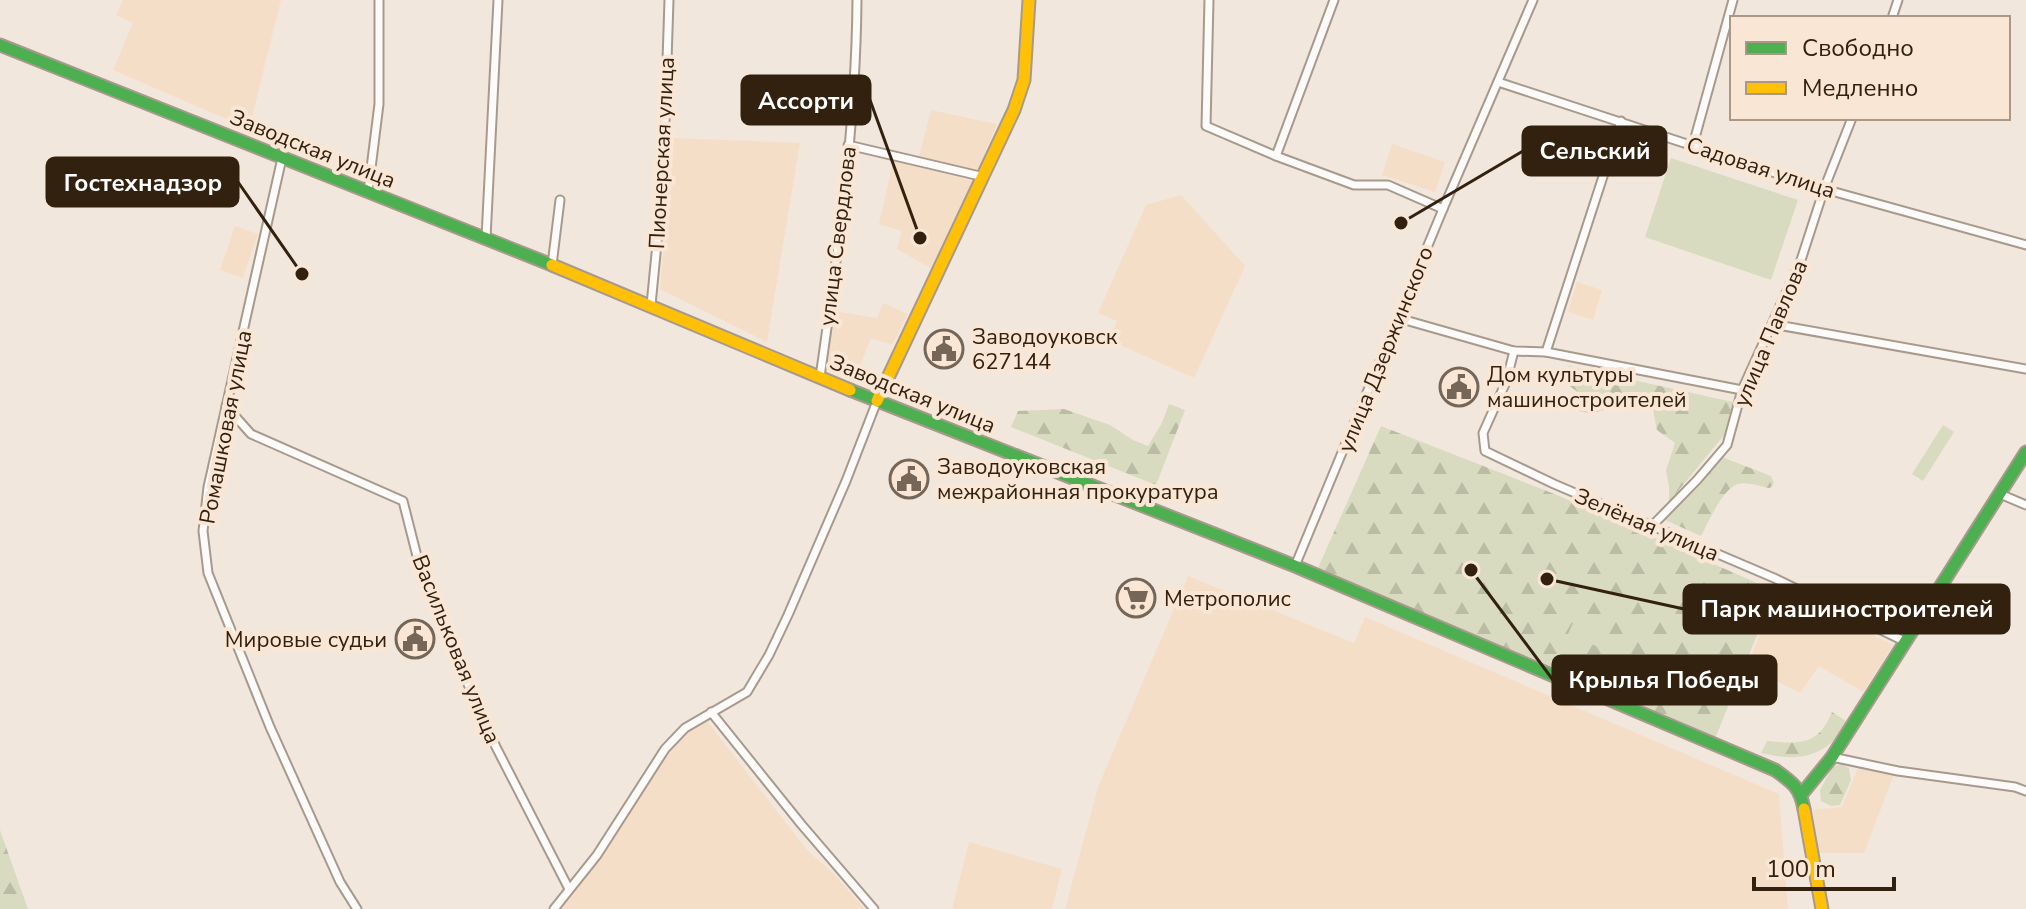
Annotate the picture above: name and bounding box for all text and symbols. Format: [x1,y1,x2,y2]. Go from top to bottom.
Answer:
legend [1730,16,2010,120]
text: Свободно [1802,32,1914,64]
street label: Пионерская улица [642,56,682,250]
text: Медленно [1802,72,1918,104]
callout: Ассорти [742,76,870,124]
text: Ассорти [758,85,854,117]
street label: Заводская улица [225,102,400,196]
callout: Сельский [1523,127,1666,175]
street label: Садовая улица [1682,130,1839,206]
text: Сельский [1539,135,1651,167]
street label: улица Свердлова [812,145,864,328]
callout: Гостехнадзор [47,158,238,206]
text: Гостехнадзор [64,167,222,199]
street label: улица Дзержинского [1331,242,1441,457]
street label: улица Павлова [1727,255,1815,411]
place label: Заводоуковск 627144 [972,322,1118,377]
street label: Ромашковая улица [192,328,259,527]
public building icon: Заводоуковск 627144 [923,328,965,370]
street label: Заводская улица [825,347,1000,441]
place label: Дом культуры машиностроителей [1487,360,1687,415]
public building icon: Дом культуры машиностроителей [1438,366,1480,408]
place label: Заводоуковская межрайонная прокуратура [937,452,1219,507]
public building icon: Заводоуковская межрайонная прокуратура [888,458,930,500]
street label: Зелёная улица [1570,481,1723,569]
street label: Васильковая улица [404,550,508,748]
supermarket icon: Метрополис [1115,577,1157,619]
place label: Метрополис [1164,584,1291,614]
callout: Парк машиностроителей [1684,585,2009,633]
text: Парк машиностроителей [1701,593,1993,625]
public building icon: Мировые судьи [394,618,436,660]
place label: Мировые судьи [225,625,387,655]
callout: Крылья Победы [1553,656,1776,704]
text: Крылья Победы [1569,664,1759,696]
scale bar [1754,841,1894,891]
text: 100 m [1766,853,1836,885]

